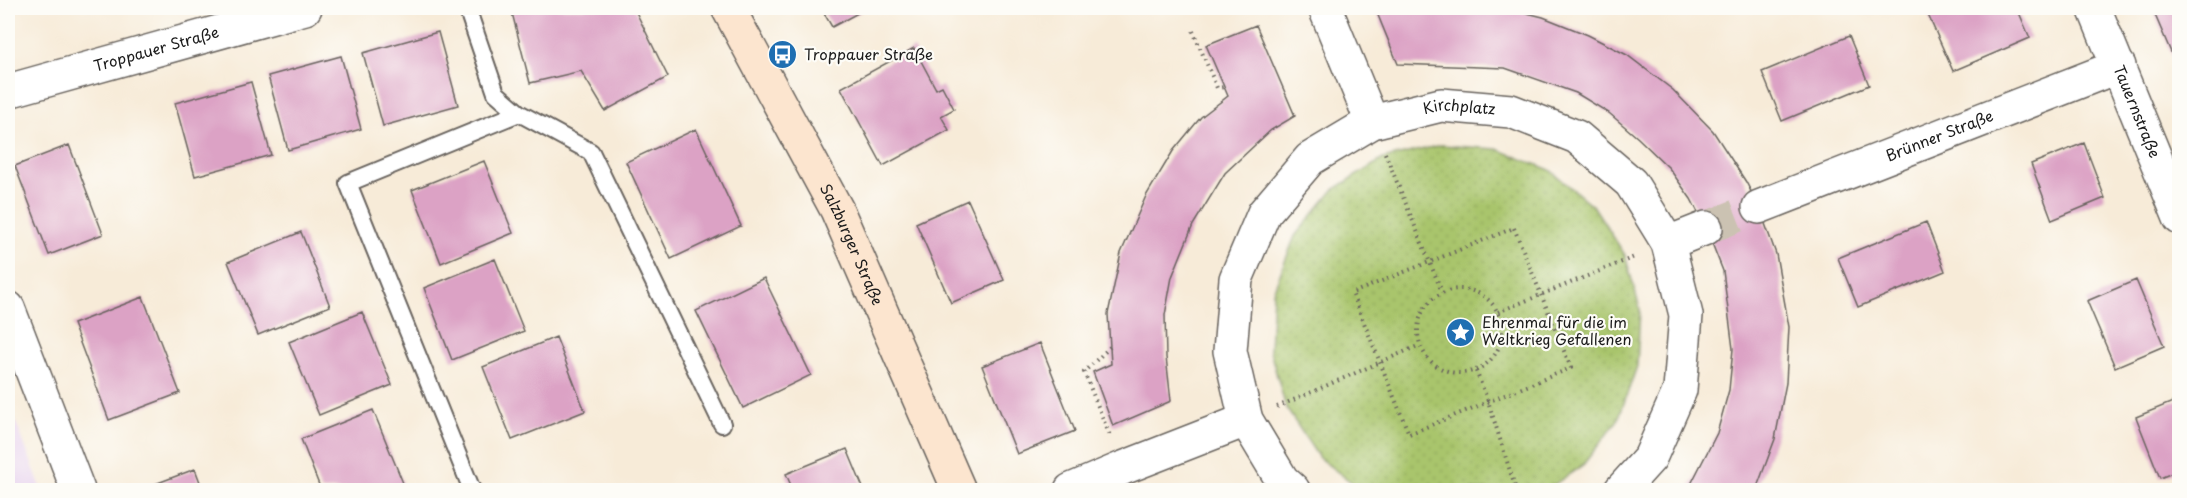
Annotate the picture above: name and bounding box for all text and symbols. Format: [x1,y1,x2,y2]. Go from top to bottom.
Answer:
street label: Troppauer Straße [91,20,221,77]
bus stop icon: Troppauer Straße [767,39,799,71]
place label: Troppauer Straße [804,42,933,65]
street label: Tauernstraße [2109,61,2167,161]
street label: Kirchplatz [1420,92,1496,120]
street label: Brünner Straße [1882,103,1996,166]
street label: Salzburger Straße [815,179,890,308]
place label: Ehrenmal für die im Weltkrieg Gefallenen [1482,310,1632,350]
place icon: Ehrenmal für die im Weltkrieg Gefallenen [1445,316,1477,348]

